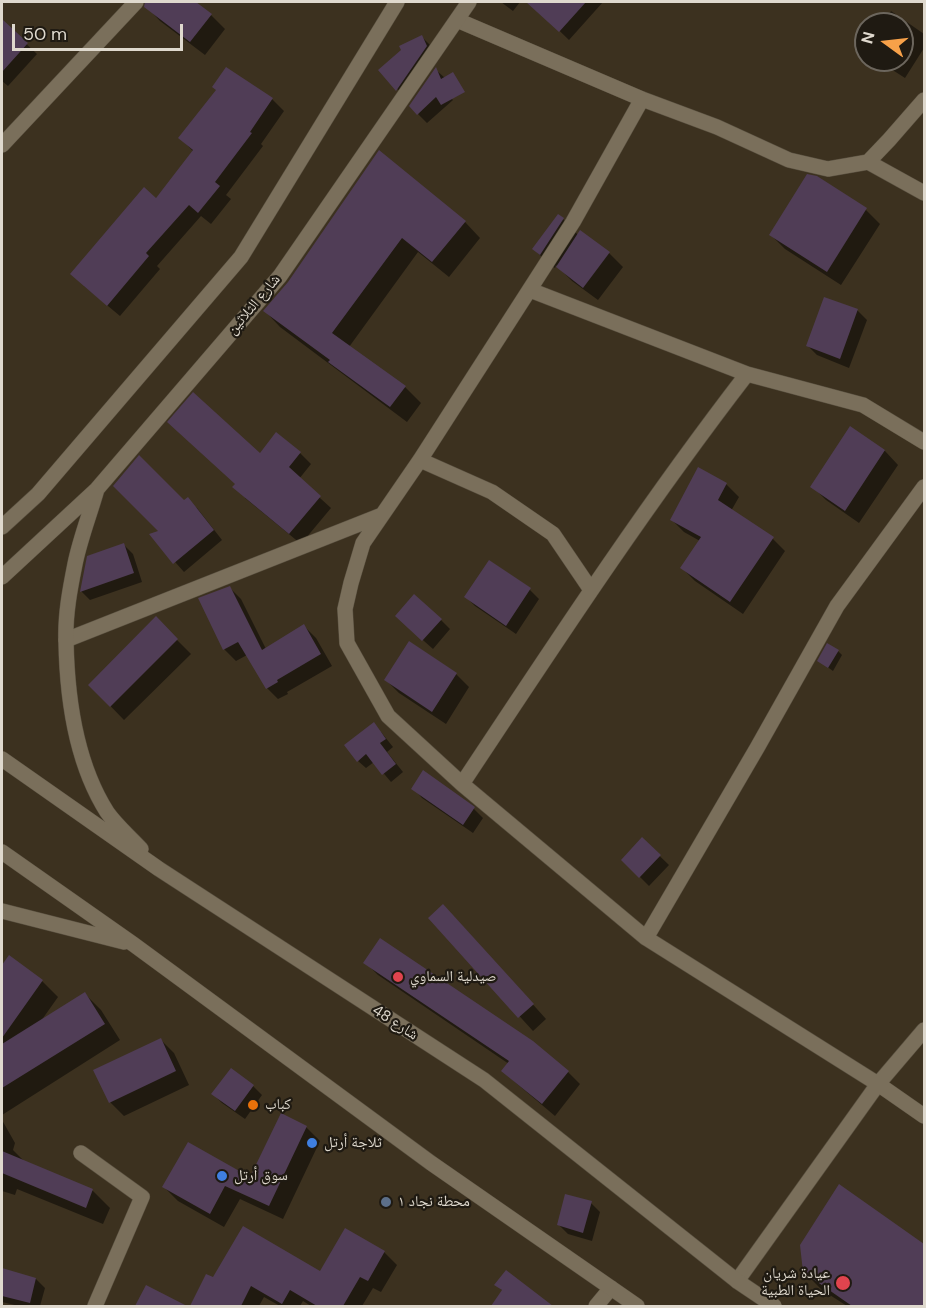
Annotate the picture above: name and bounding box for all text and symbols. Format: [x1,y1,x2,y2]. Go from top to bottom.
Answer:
scale bar [15,12,186,50]
north arrow [854,12,914,72]
text: 50 m [23,22,67,46]
text: N [856,29,880,46]
street label: شارع الثلاثين [224,271,284,339]
place label: صيدلية السماوي [410,968,497,986]
marker: صيدلية السماوي [391,970,405,984]
street label: شارع 48 [369,1002,421,1044]
place label: كباب [265,1096,291,1114]
marker: كباب [246,1098,260,1112]
place label: ثلاجة أرتل [324,1134,382,1152]
marker: ثلاجة أرتل [305,1136,319,1150]
place label: سوق أرتل [234,1167,288,1185]
marker: سوق أرتل [215,1169,229,1183]
place label: محطة نجاد ١ [398,1193,470,1211]
marker: محطة نجاد ١ [379,1195,393,1209]
place label: عيادة شريان الحياة الطبية [761,1265,830,1300]
marker: عيادة شريان الحياة الطبية [834,1274,852,1292]

